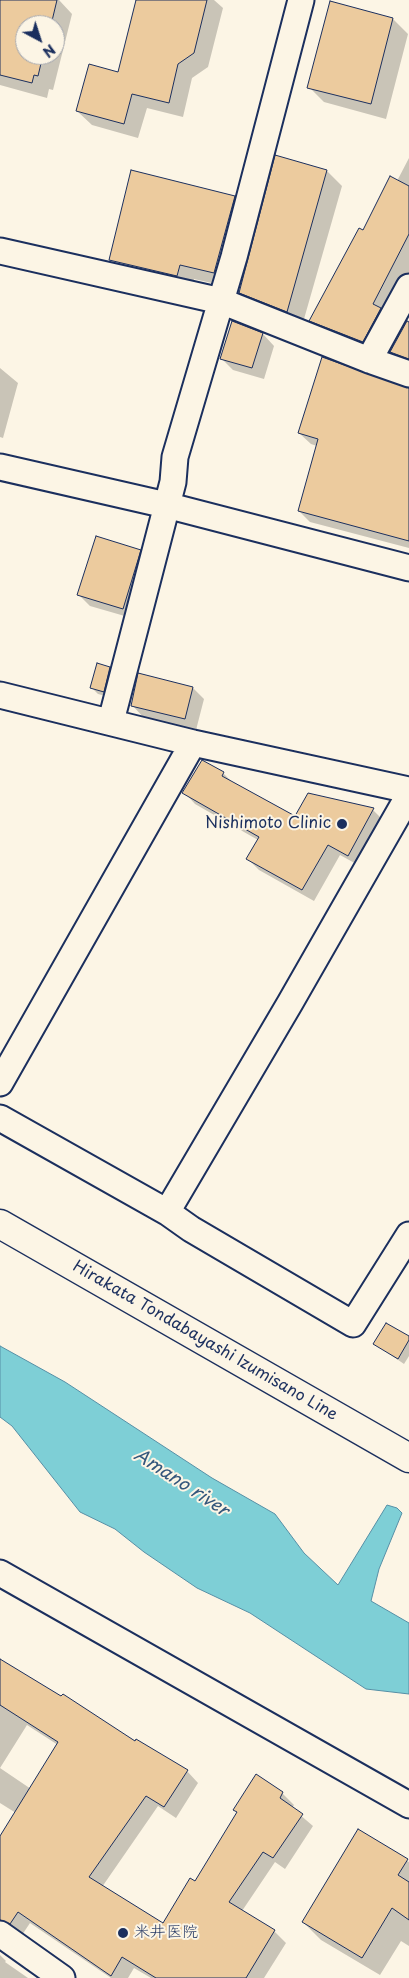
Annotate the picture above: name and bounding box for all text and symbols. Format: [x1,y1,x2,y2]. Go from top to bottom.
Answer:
north arrow [15,15,65,65]
text: N [38,39,60,63]
place label: Nishimoto Clinic [205,814,331,834]
marker: Nishimoto Clinic [335,817,349,831]
street label: Hirakata Tondabayashi Izumisano Line [69,1257,341,1425]
water label: Amano river [130,1445,232,1521]
place label: 米井医院 [134,1923,198,1943]
marker: 米井医院 [116,1926,130,1940]

